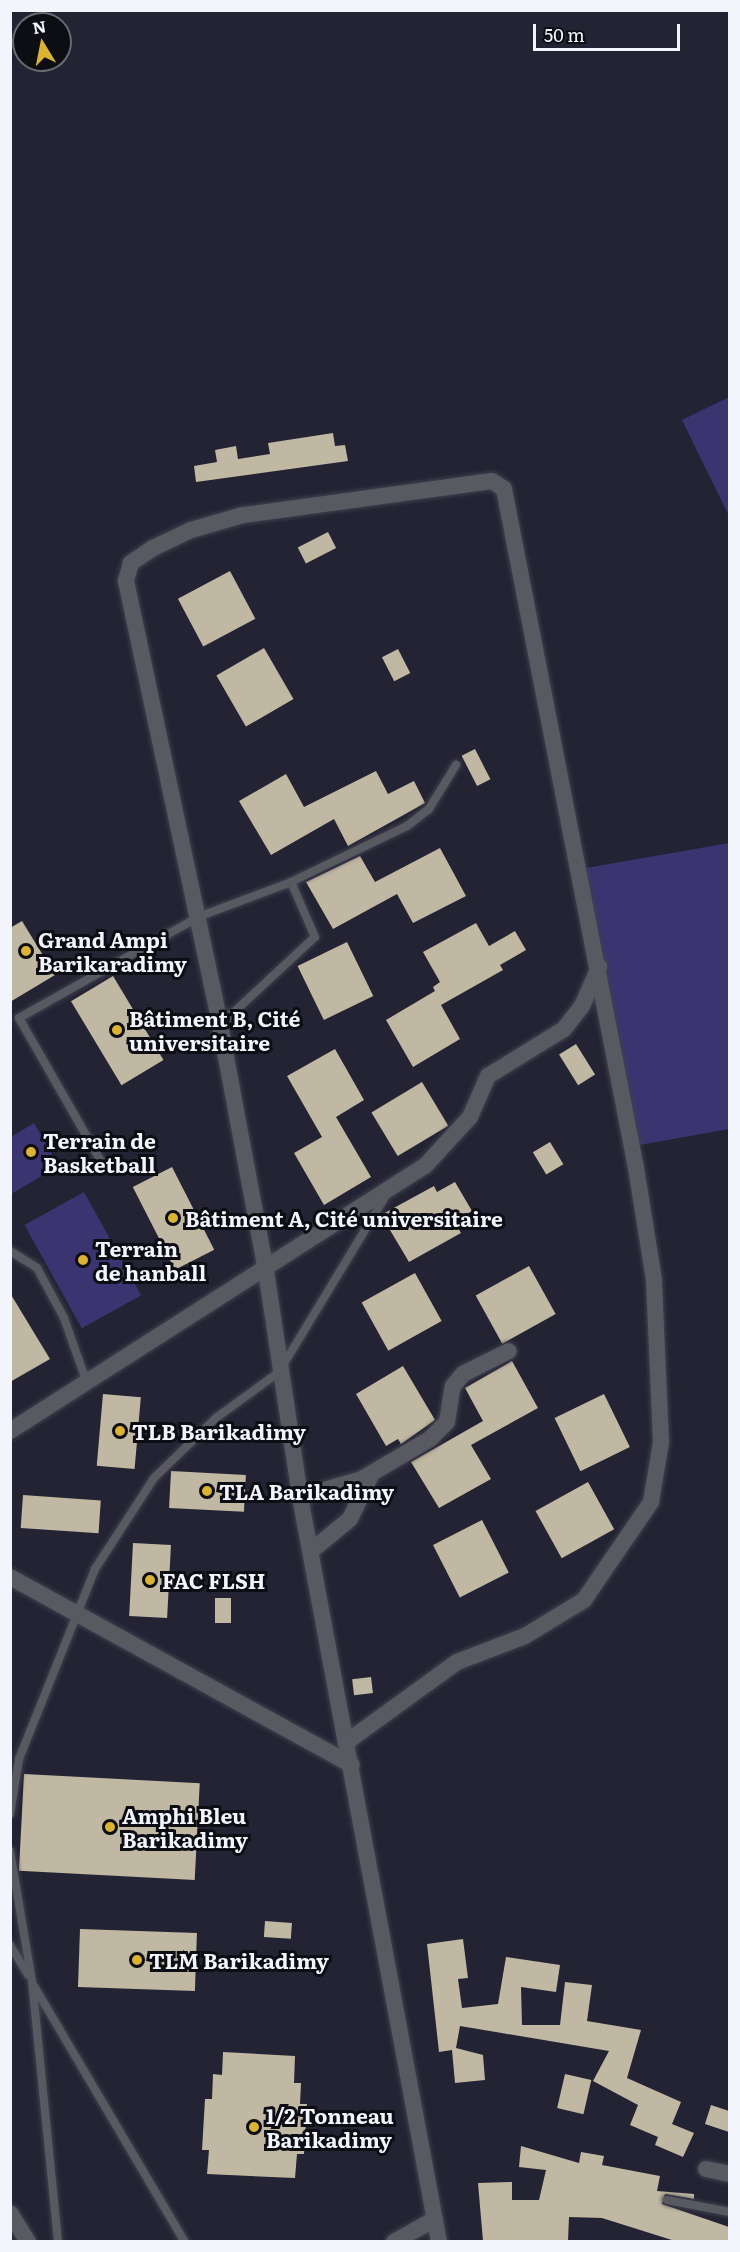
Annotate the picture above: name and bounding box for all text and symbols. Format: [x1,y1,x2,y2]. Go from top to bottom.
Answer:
north arrow [12,12,72,72]
scale bar [536,12,683,50]
text: N [31,13,48,39]
text: 50 m [544,21,585,48]
place label: Grand Ampi Barikaradimy [38,926,187,976]
marker: Grand Ampi Barikaradimy [19,944,33,958]
place label: Bâtiment B, Cité universitaire [129,1005,300,1055]
marker: Bâtiment B, Cité universitaire [110,1023,124,1037]
place label: Terrain de Basketball [43,1127,156,1177]
marker: Terrain de Basketball [24,1145,38,1159]
place label: Bâtiment A, Cité universitaire [185,1205,503,1231]
marker: Bâtiment A, Cité universitaire [166,1211,180,1225]
place label: Terrain de hanball [95,1235,206,1285]
marker: Terrain de hanball [76,1253,90,1267]
place label: TLB Barikadimy [132,1418,306,1444]
marker: TLB Barikadimy [113,1424,127,1438]
place label: TLA Barikadimy [219,1478,394,1504]
marker: TLA Barikadimy [200,1484,214,1498]
place label: FAC FLSH [162,1567,265,1593]
marker: FAC FLSH [143,1573,157,1587]
place label: Amphi Bleu Barikadimy [122,1802,248,1852]
marker: Amphi Bleu Barikadimy [103,1820,117,1834]
place label: TLM Barikadimy [149,1947,329,1973]
marker: TLM Barikadimy [130,1953,144,1967]
place label: 1/2 Tonneau Barikadimy [266,2102,394,2152]
marker: 1/2 Tonneau Barikadimy [247,2120,261,2134]

